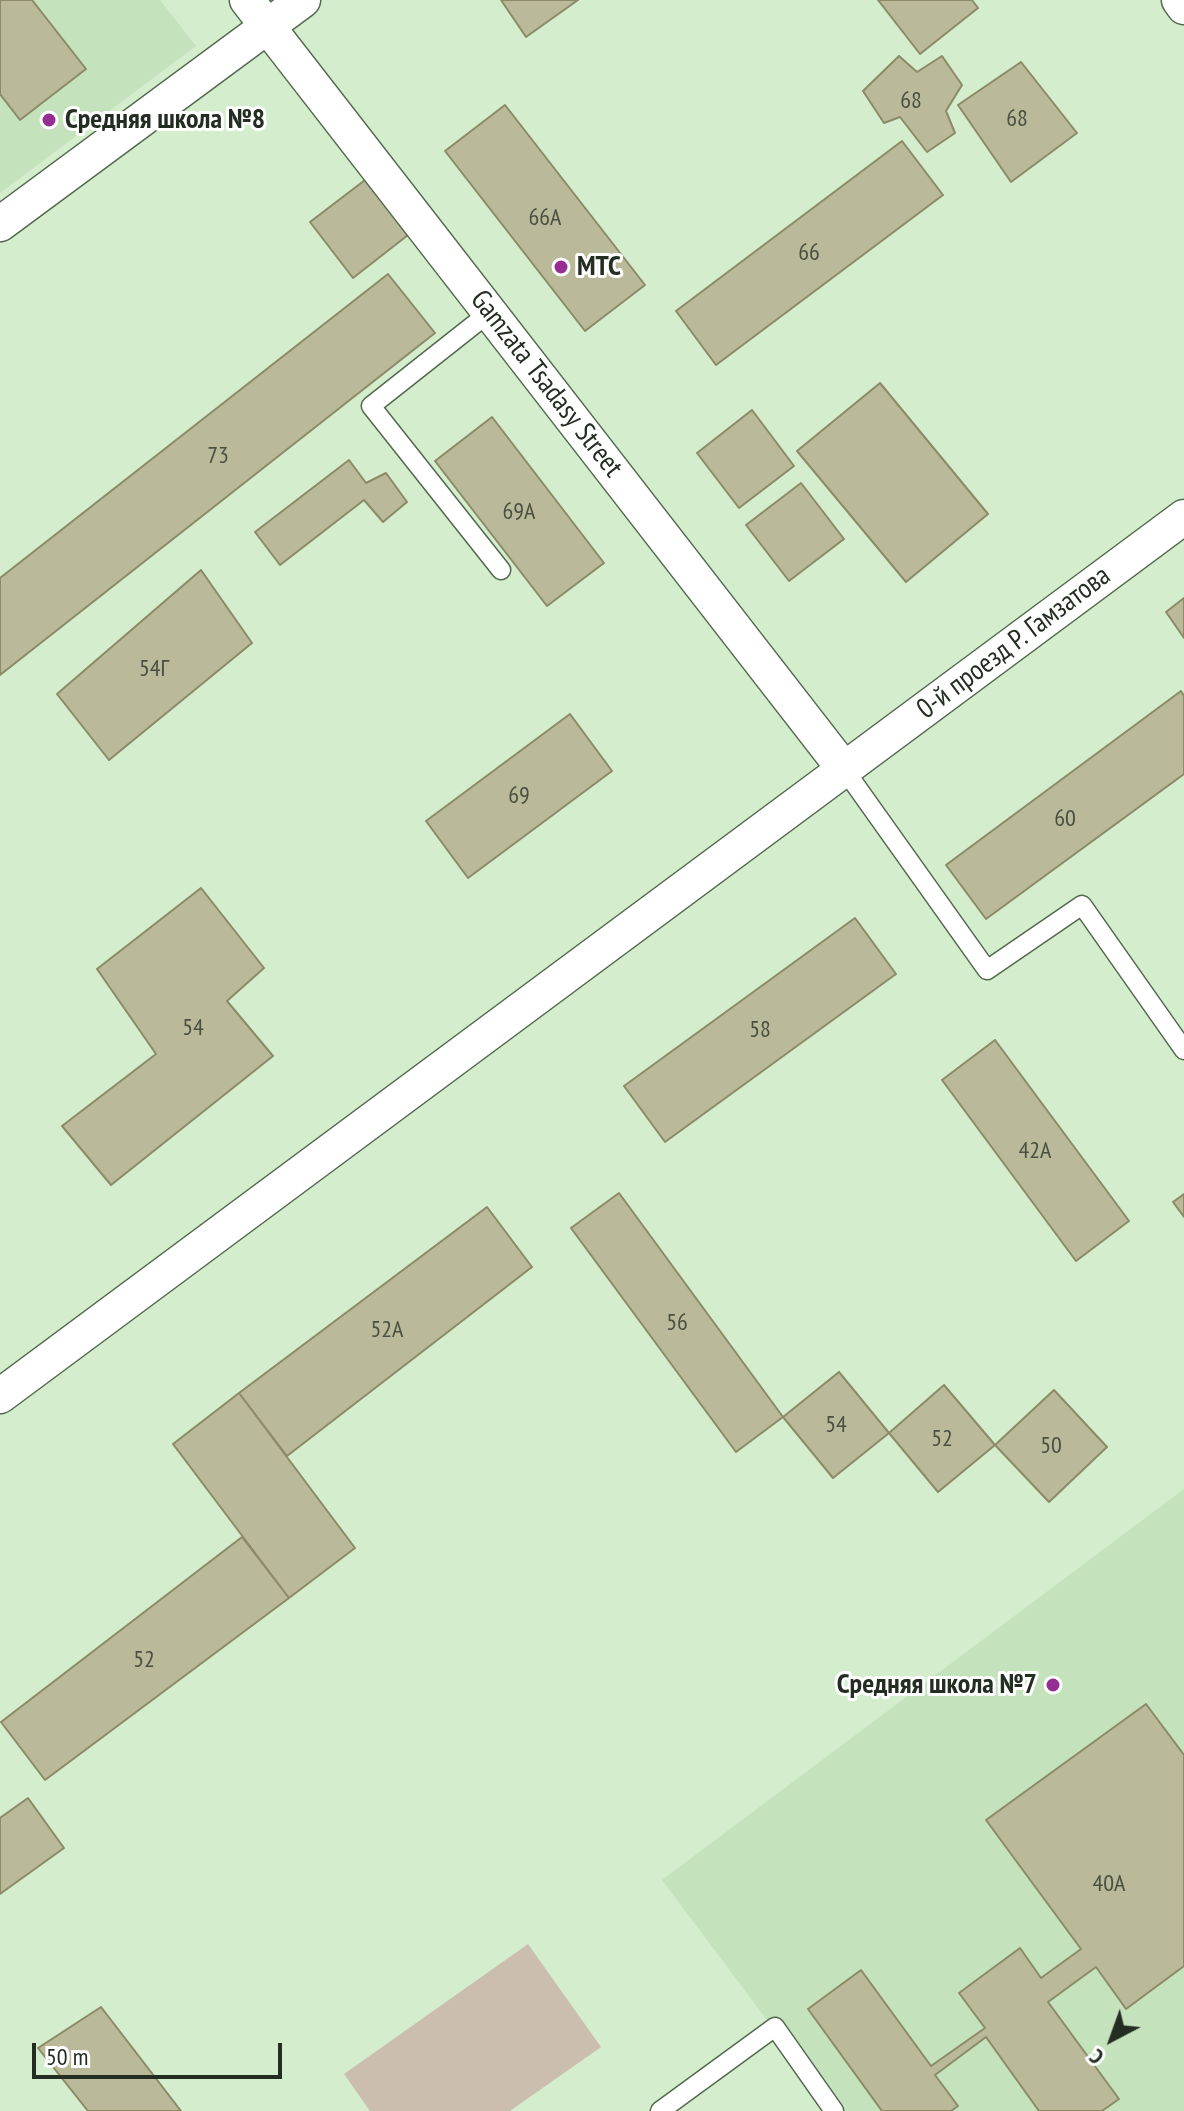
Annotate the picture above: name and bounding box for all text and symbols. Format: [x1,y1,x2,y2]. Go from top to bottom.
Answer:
house number: 68 [900,87,922,115]
place label: Средняя школа №8 [65,103,265,137]
house number: 68 [1006,105,1028,133]
marker: Средняя школа №8 [40,111,58,129]
house number: 66А [529,204,561,232]
house number: 66 [798,239,820,267]
place label: МТС [577,250,621,284]
marker: МТС [552,258,570,276]
street label: Gamzata Tsadasy Street [463,284,629,484]
house number: 73 [207,442,229,470]
house number: 69А [503,498,535,526]
street label: 0-й проезд Р. Гамзатова [911,559,1117,727]
house number: 54Г [139,655,169,683]
house number: 69 [508,782,530,810]
house number: 60 [1054,805,1076,833]
house number: 54 [182,1014,204,1042]
house number: 58 [749,1016,771,1044]
house number: 42А [1019,1137,1051,1165]
house number: 56 [666,1309,688,1337]
house number: 52А [371,1316,403,1344]
house number: 54 [825,1411,847,1439]
house number: 52 [931,1425,953,1453]
house number: 50 [1040,1432,1062,1460]
house number: 52 [133,1646,155,1674]
place label: Средняя школа №7 [837,1668,1037,1702]
marker: Средняя школа №7 [1044,1676,1062,1694]
house number: 40А [1093,1870,1125,1898]
north arrow [1072,1999,1152,2079]
scale bar [36,2027,286,2077]
text: 50 m [46,2041,88,2072]
text: С [1083,2043,1109,2071]

